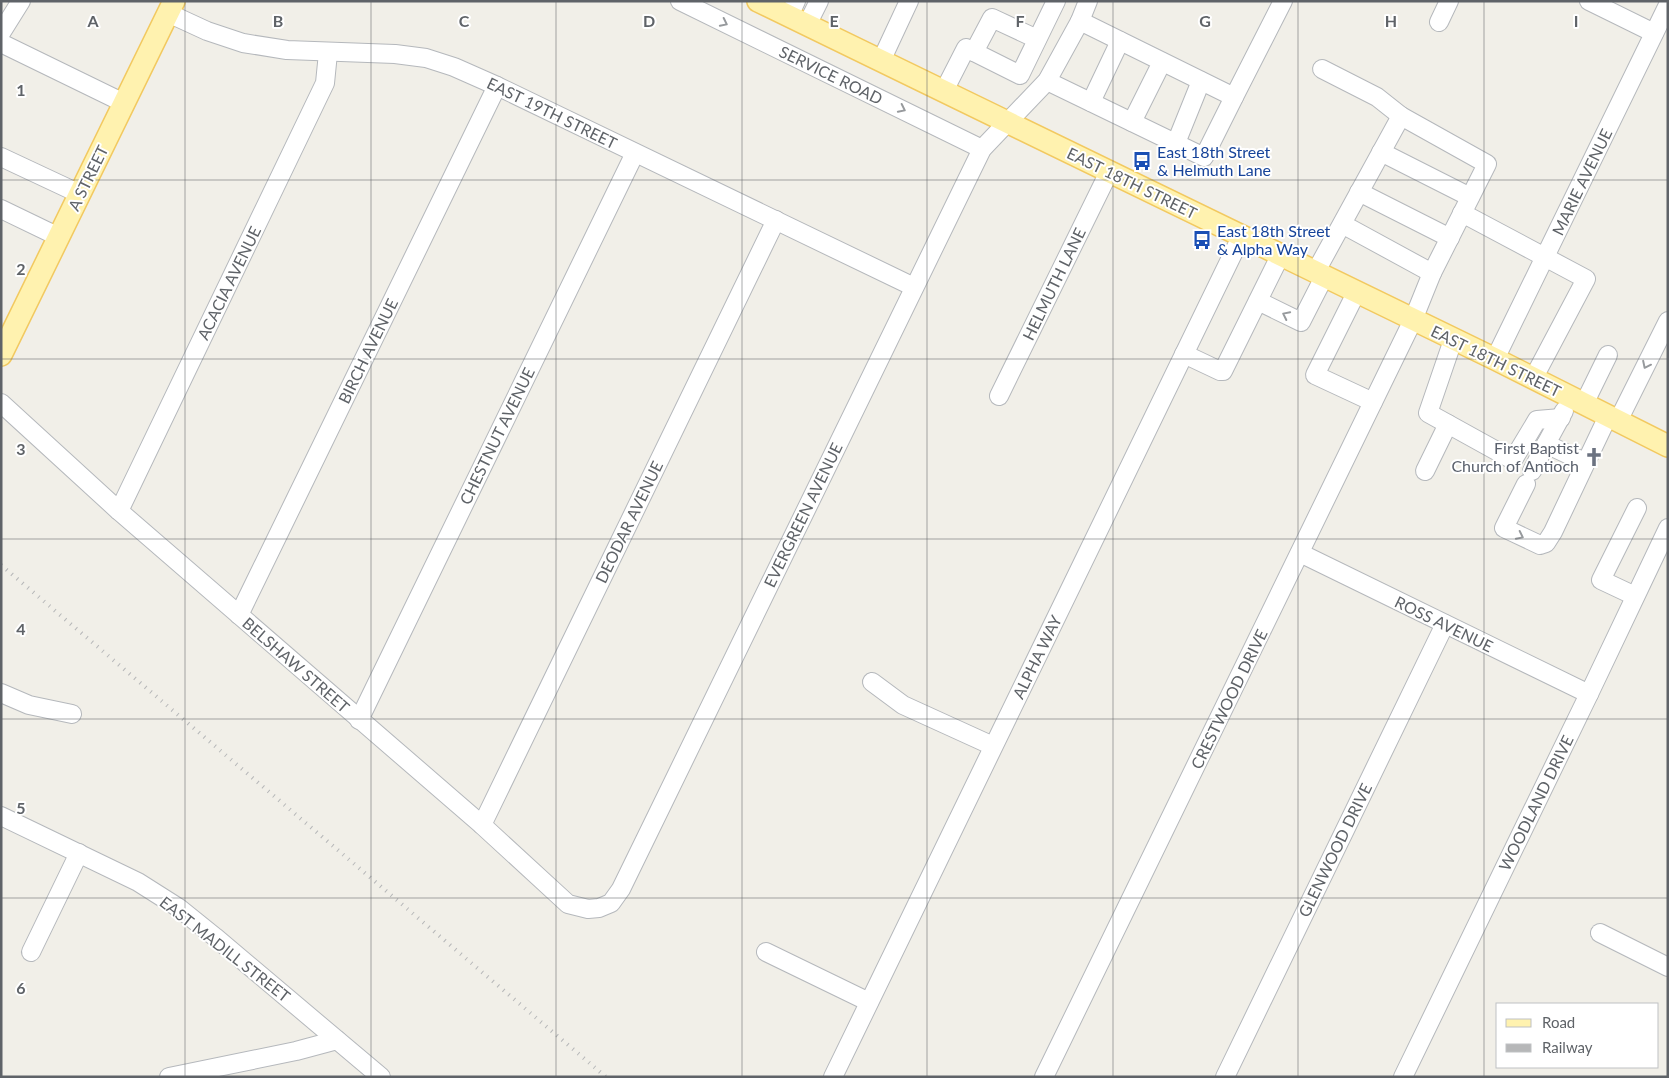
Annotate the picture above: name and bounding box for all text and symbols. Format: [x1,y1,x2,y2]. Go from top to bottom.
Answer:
text: A [86,11,99,30]
text: B [273,11,283,30]
text: C [459,11,470,30]
text: D [643,11,655,30]
text: E [829,11,839,30]
text: F [1015,11,1025,30]
text: G [1199,11,1211,30]
text: H [1385,11,1397,30]
text: I [1574,11,1578,30]
one-way arrow [719,17,728,27]
street label: SERVICE ROAD [777,41,886,108]
street label: EAST 19TH STREET [484,73,621,153]
text: 1 [16,80,26,99]
one-way arrow [897,103,906,114]
street label: MARIE AVENUE [1548,125,1616,238]
street label: A STREET [64,141,112,214]
place label: East 18th Street & Helmuth Lane [1157,142,1271,179]
street label: EAST 18TH STREET [1064,143,1201,223]
bus stop icon: East 18th Street & Helmuth Lane [1131,150,1153,172]
place label: East 18th Street & Alpha Way [1217,221,1331,258]
street label: ACACIA AVENUE [193,223,264,343]
street label: HELMUTH LANE [1018,225,1089,343]
bus stop icon: East 18th Street & Alpha Way [1191,229,1213,251]
text: 2 [16,259,26,278]
street label: BIRCH AVENUE [334,295,401,406]
one-way arrow [1282,310,1291,321]
street label: EAST 18TH STREET [1428,321,1565,401]
one-way arrow [1642,359,1652,368]
street label: CHESTNUT AVENUE [455,364,538,507]
place label: First Baptist Church of Antioch [1451,438,1579,475]
text: 3 [16,439,26,458]
street label: EVERGREEN AVENUE [759,439,846,590]
church icon: First Baptist Church of Antioch [1583,446,1605,468]
street label: DEODAR AVENUE [591,458,666,586]
one-way arrow [1515,529,1524,540]
street label: ROSS AVENUE [1392,592,1496,656]
street label: ALPHA WAY [1008,612,1065,702]
street label: BELSHAW STREET [239,613,354,717]
text: 4 [16,619,26,638]
street label: CRESTWOOD DRIVE [1186,626,1271,772]
street label: WOODLAND DRIVE [1494,732,1577,874]
street label: GLENWOOD DRIVE [1294,780,1375,920]
text: 5 [16,798,26,817]
street label: EAST MADILL STREET [156,892,295,1006]
text: 6 [16,978,26,997]
legend [1496,1003,1659,1068]
text: Road [1542,1013,1575,1031]
text: Railway [1542,1038,1593,1056]

